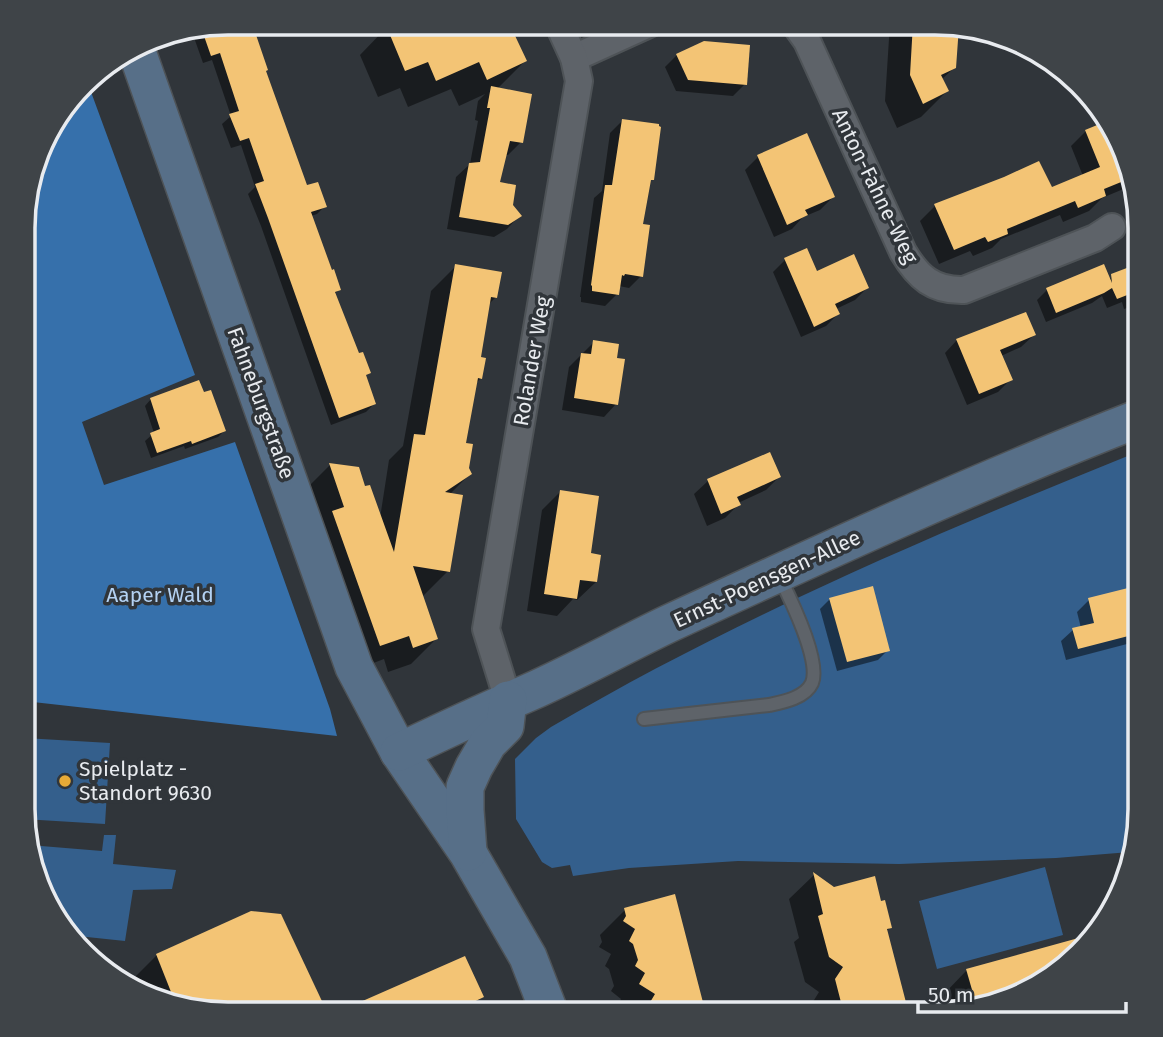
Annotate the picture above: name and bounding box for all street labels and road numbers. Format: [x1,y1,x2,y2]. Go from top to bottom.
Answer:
street label: Anton-Fahne-Weg [826,104,924,268]
street label: Rolander Weg [508,294,556,428]
street label: Fahneburgstraße [221,323,301,483]
street label: Ernst-Poensgen-Allee [669,524,865,634]

